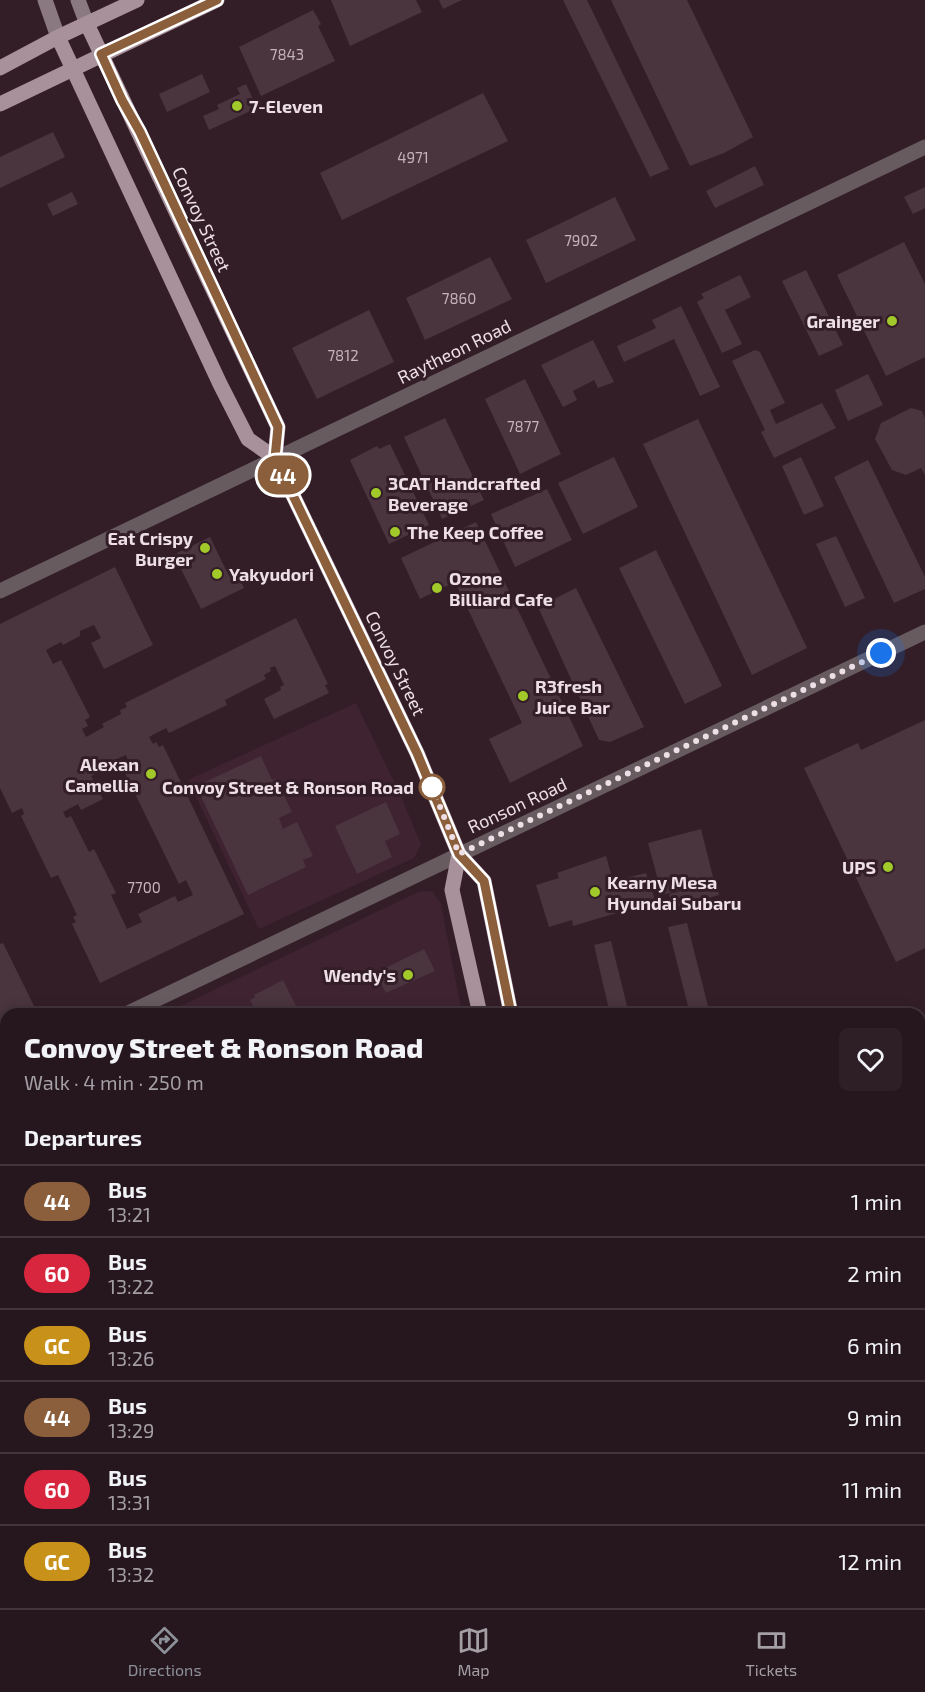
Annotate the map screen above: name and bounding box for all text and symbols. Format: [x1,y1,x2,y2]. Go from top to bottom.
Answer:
house number: 7843 [270,45,304,63]
place label: 7-Eleven [249,95,323,117]
marker: 7-Eleven [230,99,244,113]
house number: 4971 [397,148,429,166]
street label: Convoy Street [168,163,236,275]
house number: 7902 [564,231,598,249]
house number: 7860 [442,289,476,307]
place label: Grainger [806,310,880,332]
street label: Raytheon Road [394,314,514,388]
marker: Grainger [885,314,899,328]
house number: 7812 [327,346,359,364]
house number: 7877 [507,417,539,435]
line badge: 44 [256,456,310,494]
text: 44 [270,463,296,488]
place label: 3CAT Handcrafted Beverage [388,472,541,515]
marker: 3CAT Handcrafted Beverage [369,486,383,500]
place label: The Keep Coffee [407,521,544,543]
marker: The Keep Coffee [388,525,402,539]
place label: Eat Crispy Burger [107,527,194,570]
marker: Eat Crispy Burger [198,541,212,555]
place label: Yakyudori [229,563,314,585]
marker: Yakyudori [210,567,224,581]
place label: Ozone Billiard Cafe [449,567,553,610]
marker: Ozone Billiard Cafe [430,581,444,595]
street label: Convoy Street [361,607,431,719]
your location [866,638,896,668]
place label: R3fresh Juice Bar [535,675,610,718]
marker: R3fresh Juice Bar [516,689,530,703]
place label: Alexan Camellia [65,753,139,796]
marker: Alexan Camellia [144,767,158,781]
street label: Ronson Road [464,772,570,838]
marker: Convoy Street & Ronson Road [419,774,445,800]
place label: Convoy Street & Ronson Road [162,776,414,798]
place label: UPS [842,856,876,878]
marker: UPS [881,860,895,874]
place label: Kearny Mesa Hyundai Subaru [607,871,742,914]
house number: 7700 [127,878,161,896]
marker: Kearny Mesa Hyundai Subaru [588,885,602,899]
place label: Wendy's [323,964,396,986]
marker: Wendy's [401,968,415,982]
button: heart [839,1028,902,1091]
text: Convoy Street & Ronson Road [24,1030,423,1064]
text: Walk · 4 min · 250 m [24,1070,204,1094]
text: Departures [24,1124,142,1150]
text: Bus [108,1176,147,1202]
text: 1 min [851,1188,902,1214]
text: 44 [44,1189,70,1214]
text: 13:21 [108,1202,151,1226]
text: Bus [108,1248,147,1274]
text: 2 min [847,1260,902,1286]
text: 60 [44,1261,70,1286]
text: 13:22 [108,1274,154,1298]
text: Bus [108,1320,147,1346]
text: 6 min [847,1332,902,1358]
text: GC [44,1333,70,1358]
text: 13:26 [108,1346,154,1370]
text: Bus [108,1392,147,1418]
text: 9 min [847,1404,902,1430]
text: 44 [44,1405,70,1430]
text: 13:29 [108,1418,154,1442]
text: Bus [108,1464,147,1490]
text: 11 min [842,1476,902,1502]
text: 60 [44,1477,70,1502]
text: 13:31 [108,1490,151,1514]
text: Bus [108,1536,147,1562]
text: 12 min [838,1548,902,1574]
text: GC [44,1549,70,1574]
text: 13:32 [108,1562,154,1586]
tab: Directions [128,1624,202,1679]
tab: Map [457,1624,490,1679]
tab: Tickets [745,1624,797,1679]

